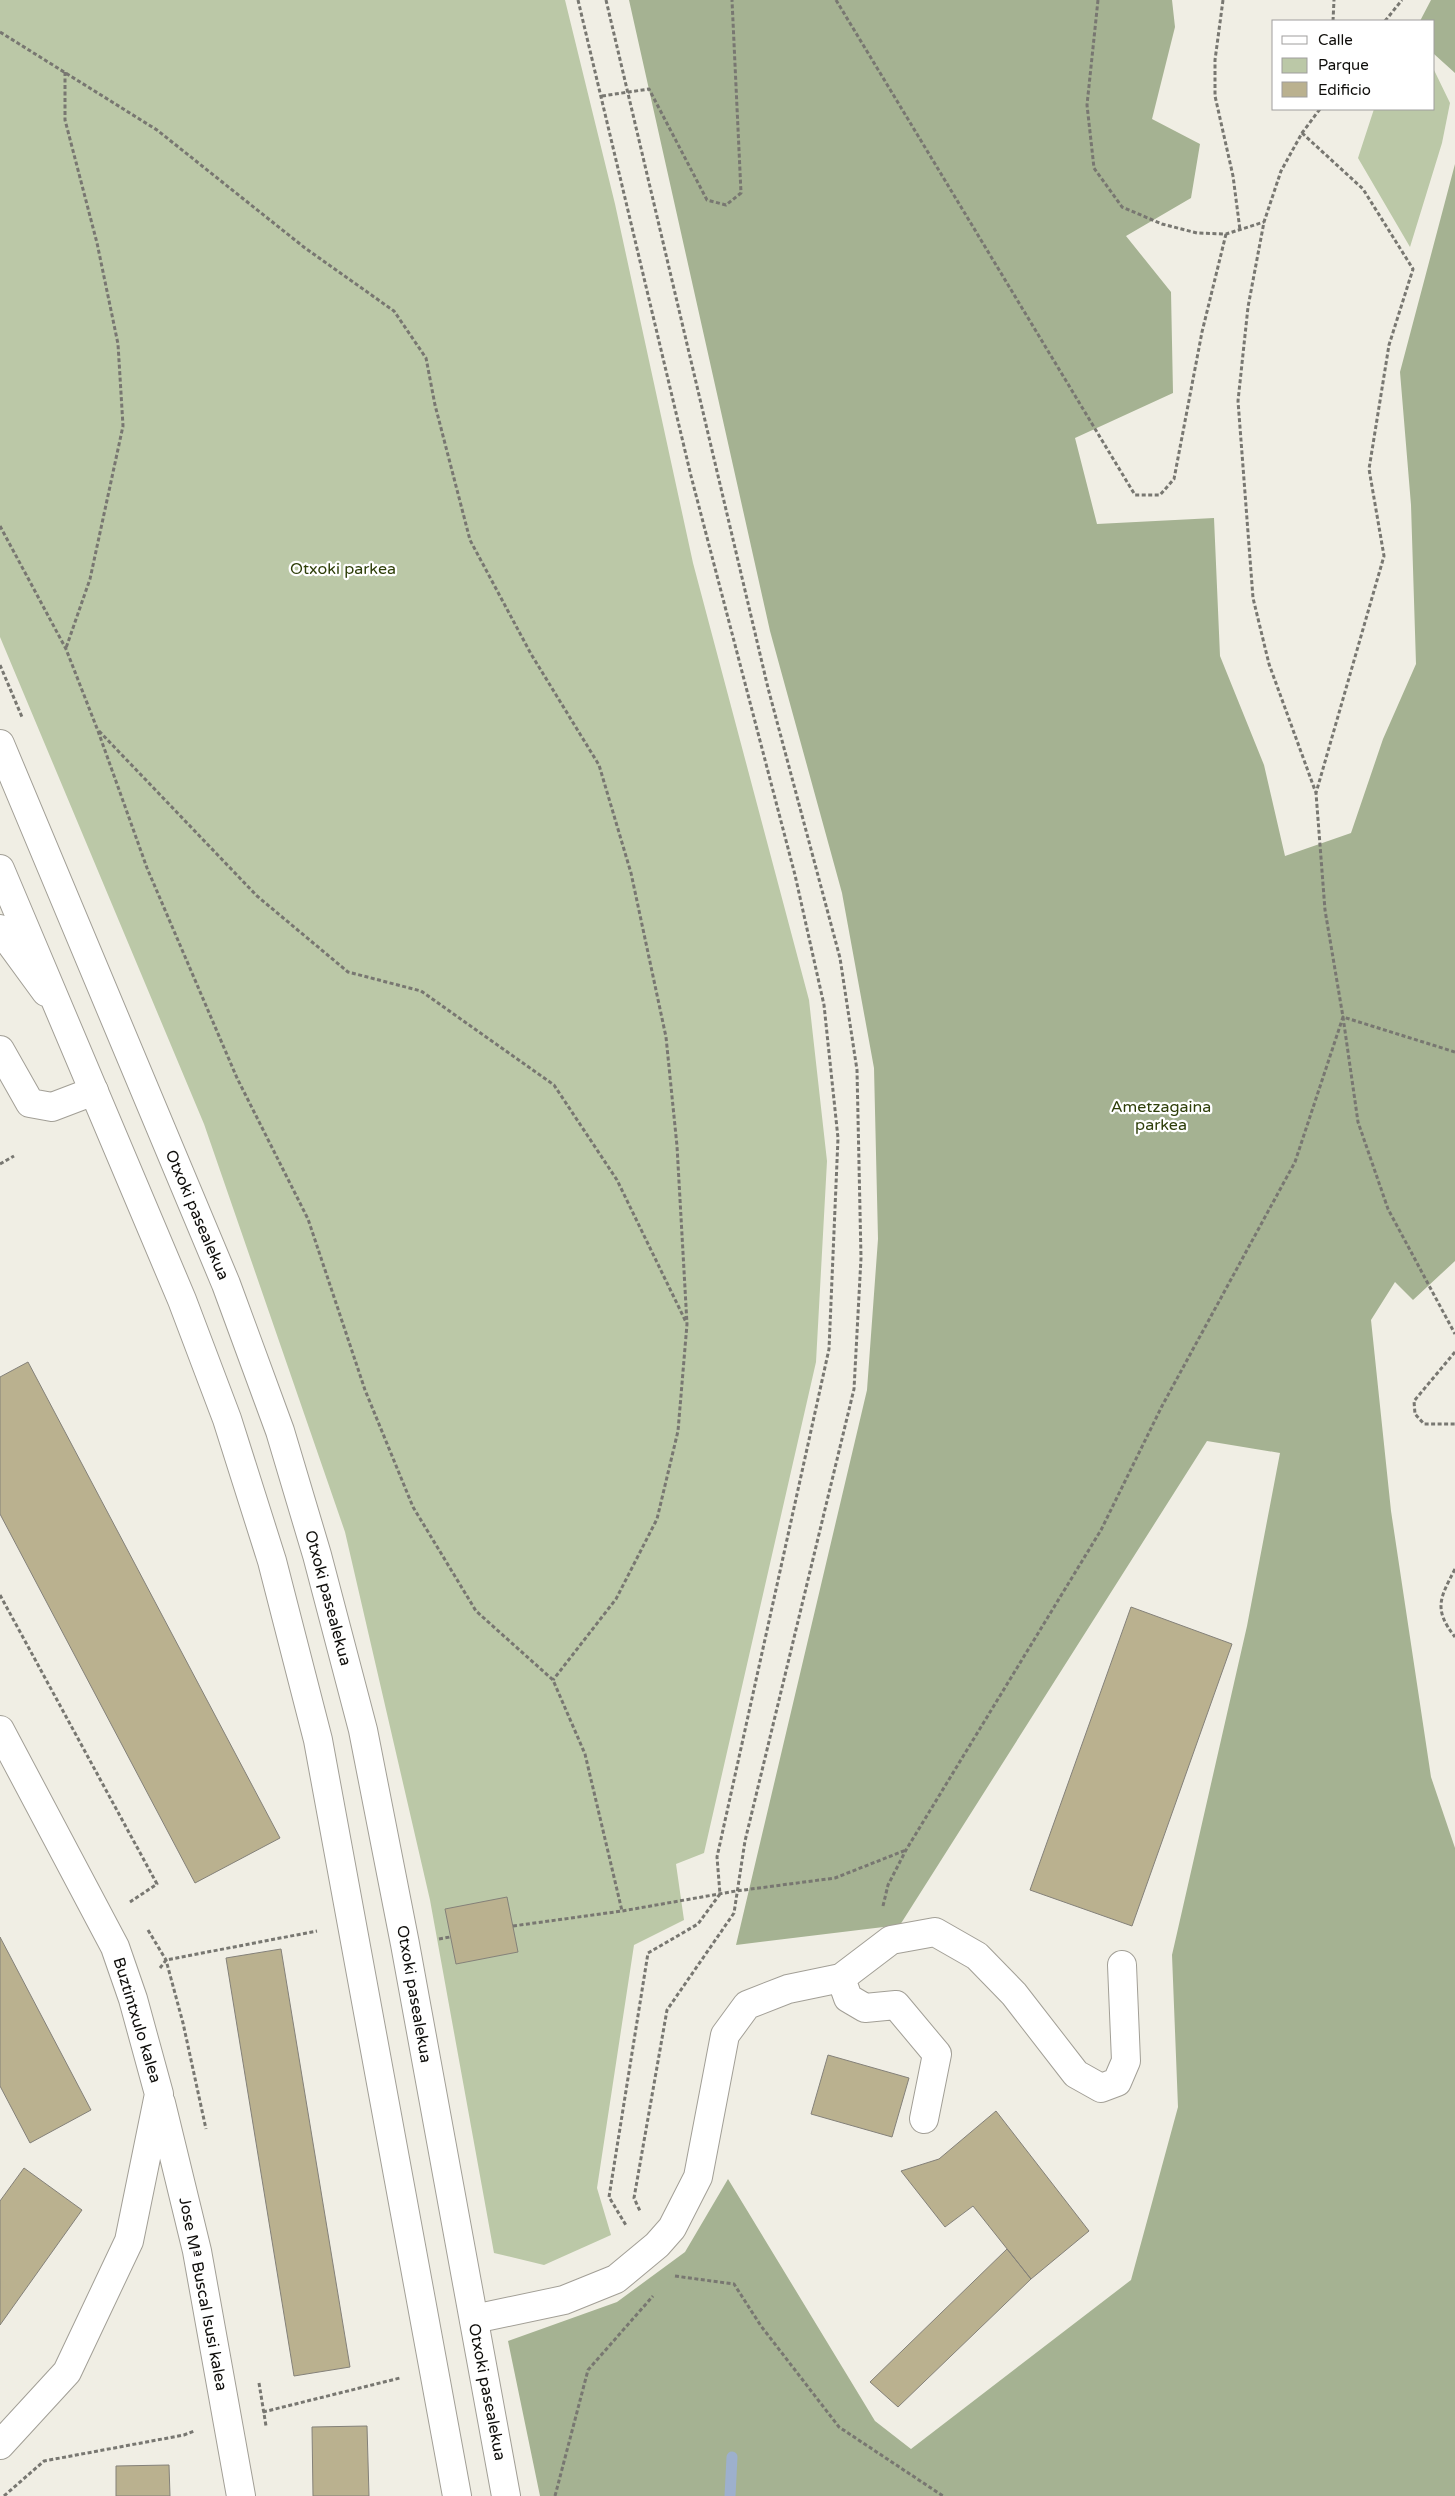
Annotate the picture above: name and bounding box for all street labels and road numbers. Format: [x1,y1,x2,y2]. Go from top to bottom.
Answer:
street label: Otxoki pasealekua [161,1147,233,1283]
street label: Otxoki pasealekua [300,1528,356,1668]
street label: Otxoki pasealekua [392,1924,436,2064]
street label: Buztintxulo kalea [108,1955,166,2085]
street label: Jose Mª Buscal Isusi kalea [174,2196,232,2392]
street label: Otxoki pasealekua [464,2322,510,2462]

